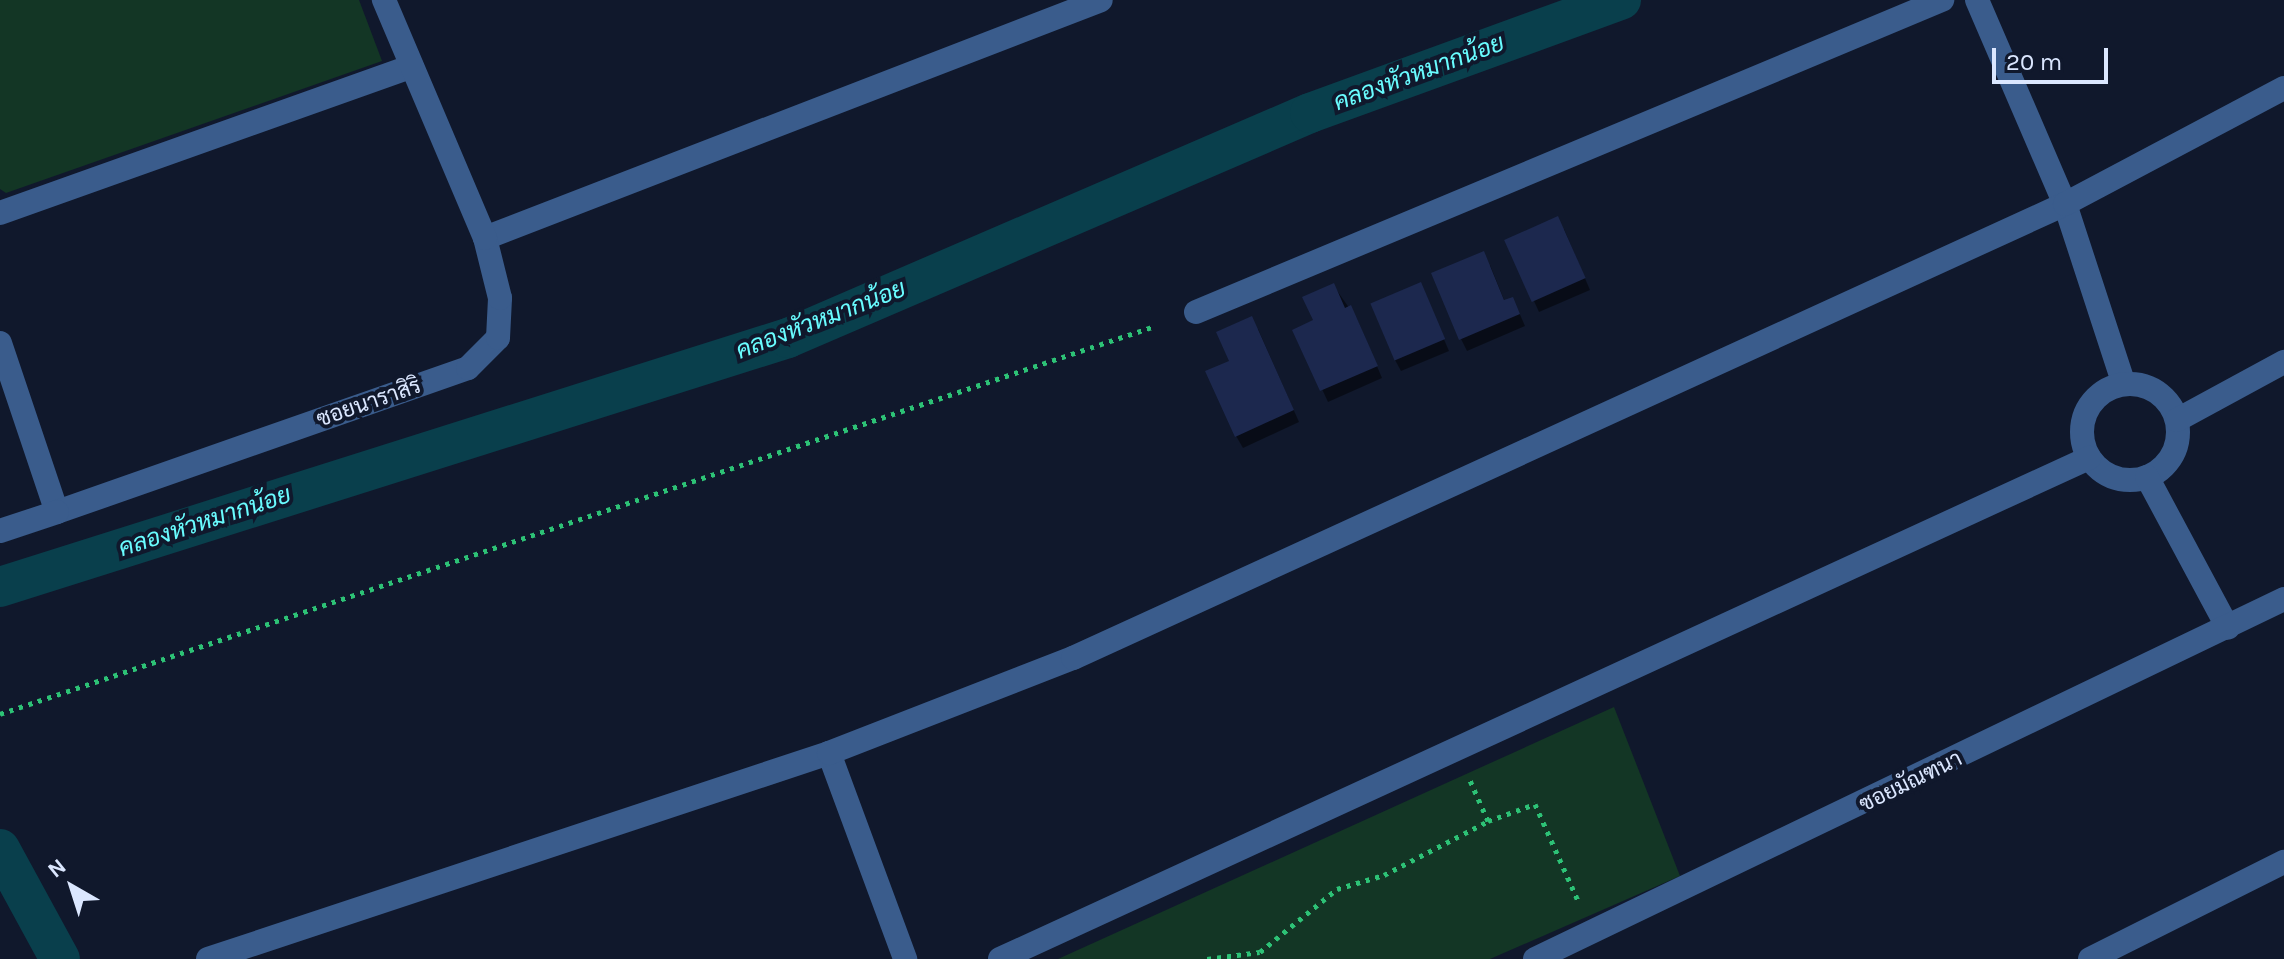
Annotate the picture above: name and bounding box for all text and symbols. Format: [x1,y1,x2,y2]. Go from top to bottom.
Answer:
water label: คลองหัวหมากน้อย [1330,29,1508,117]
scale bar [1996,32,2112,82]
text: 20 m [2006,48,2062,76]
water label: คลองหัวหมากน้อย [732,274,910,366]
street label: ซอยนาราสิริ [313,373,425,433]
water label: คลองหัวหมากน้อย [115,481,295,563]
street label: ซอยมัณฑนา [1855,746,1967,818]
north arrow [32,847,112,927]
text: N [43,853,71,883]

